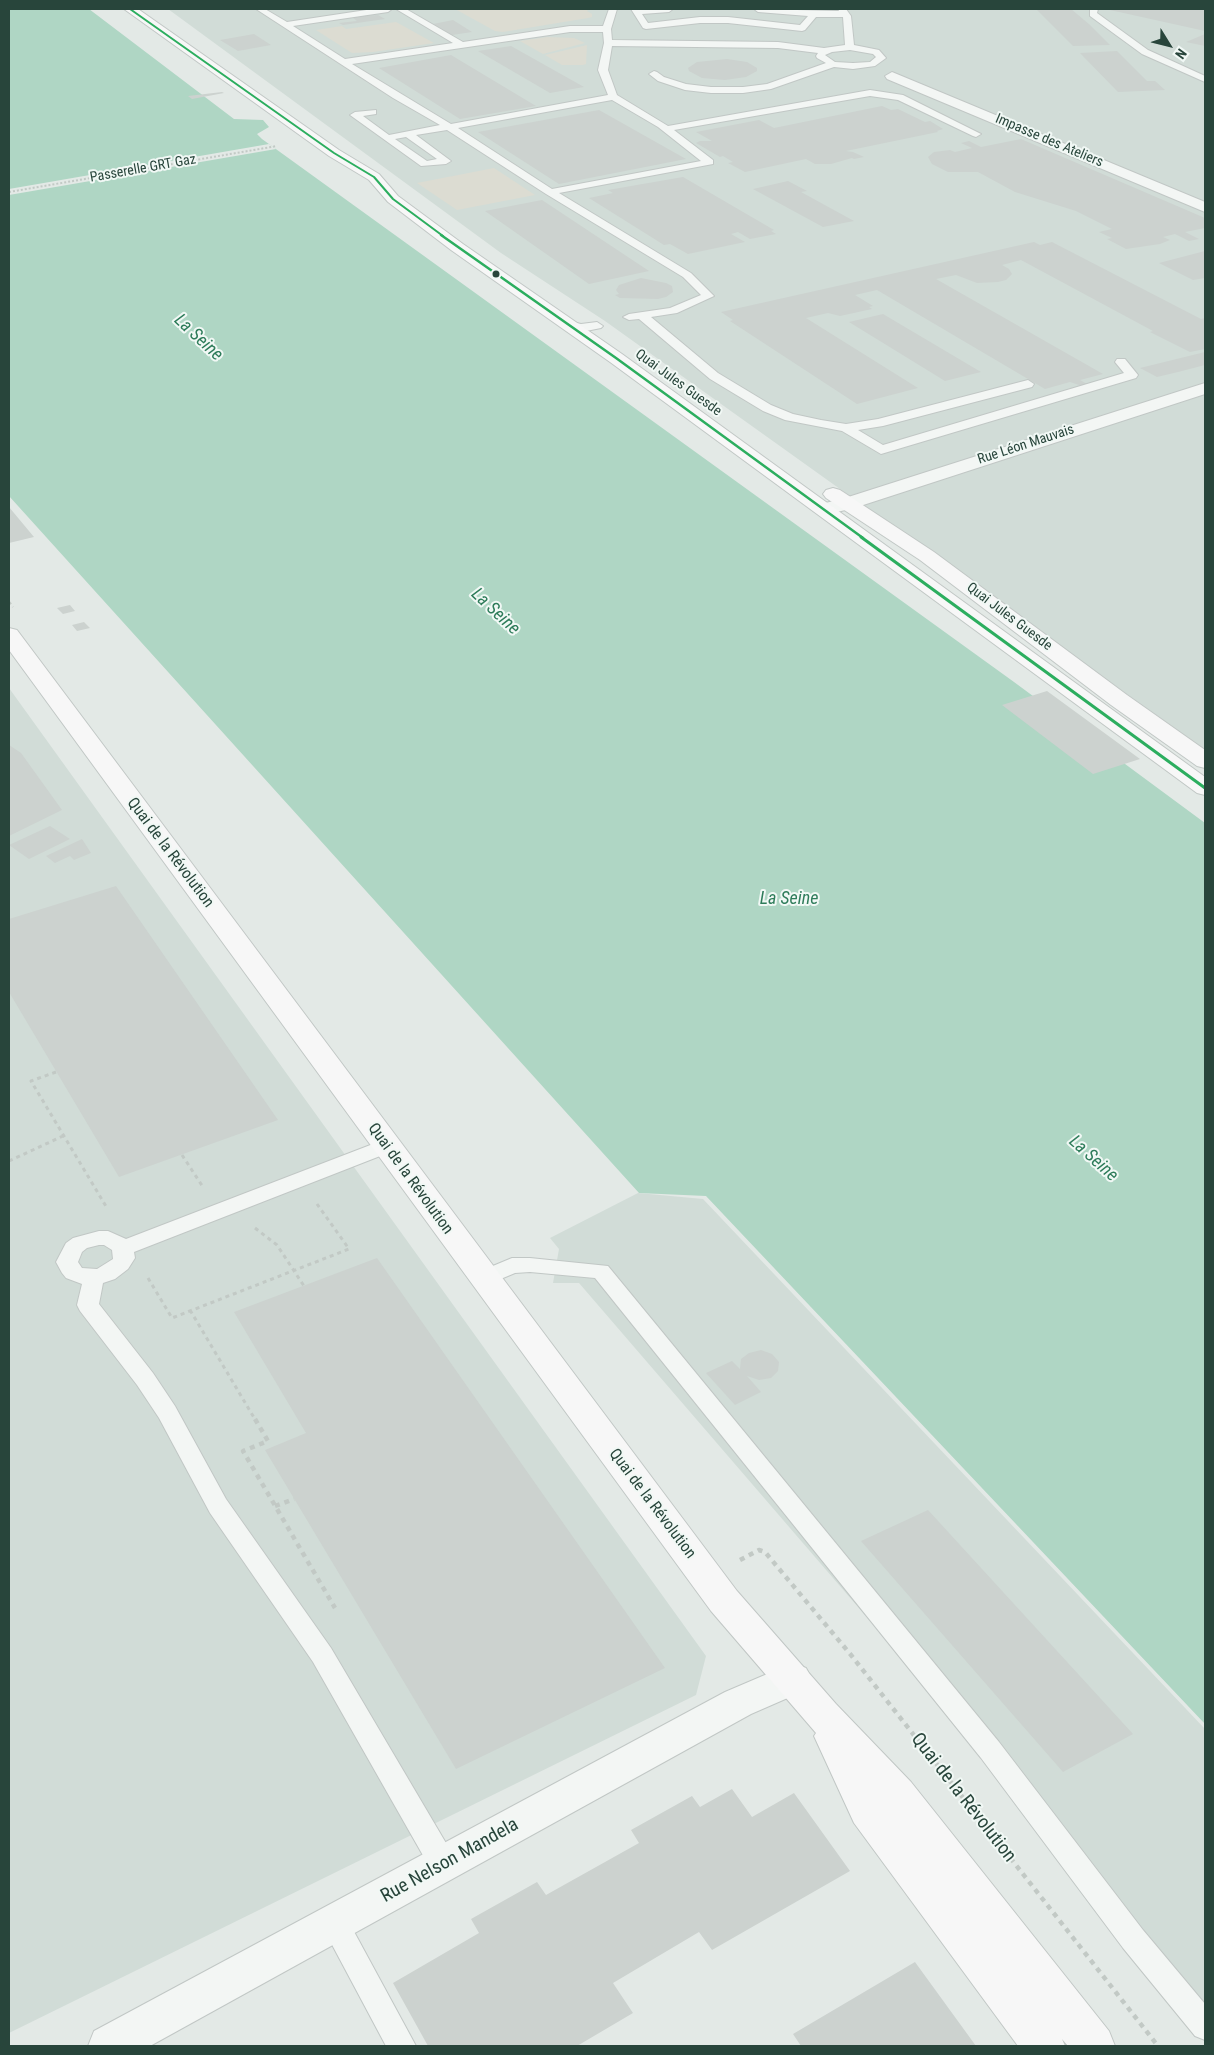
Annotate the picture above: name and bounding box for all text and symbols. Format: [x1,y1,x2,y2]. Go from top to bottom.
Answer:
north arrow [1144,20,1194,70]
text: N [1172,46,1190,62]
street label: Impasse des Ateliers [993,111,1105,171]
street label: Passerelle GRT Gaz [89,151,197,187]
unlabelled marker [491,269,501,279]
water label: La Seine [169,310,227,366]
street label: Quai Jules Guesde [632,346,724,420]
street label: Rue Léon Mauvais [976,421,1076,469]
street label: Quai Jules Guesde [963,579,1055,655]
water label: La Seine [466,584,524,640]
street label: Quai de la Révolution [122,794,218,912]
water label: La Seine [760,888,818,910]
street label: Quai de la Révolution [363,1120,457,1238]
water label: La Seine [1064,1131,1122,1187]
street label: Quai de la Révolution [604,1445,700,1563]
street label: Quai de la Révolution [906,1729,1020,1867]
street label: Rue Nelson Mandela [377,1814,523,1908]

